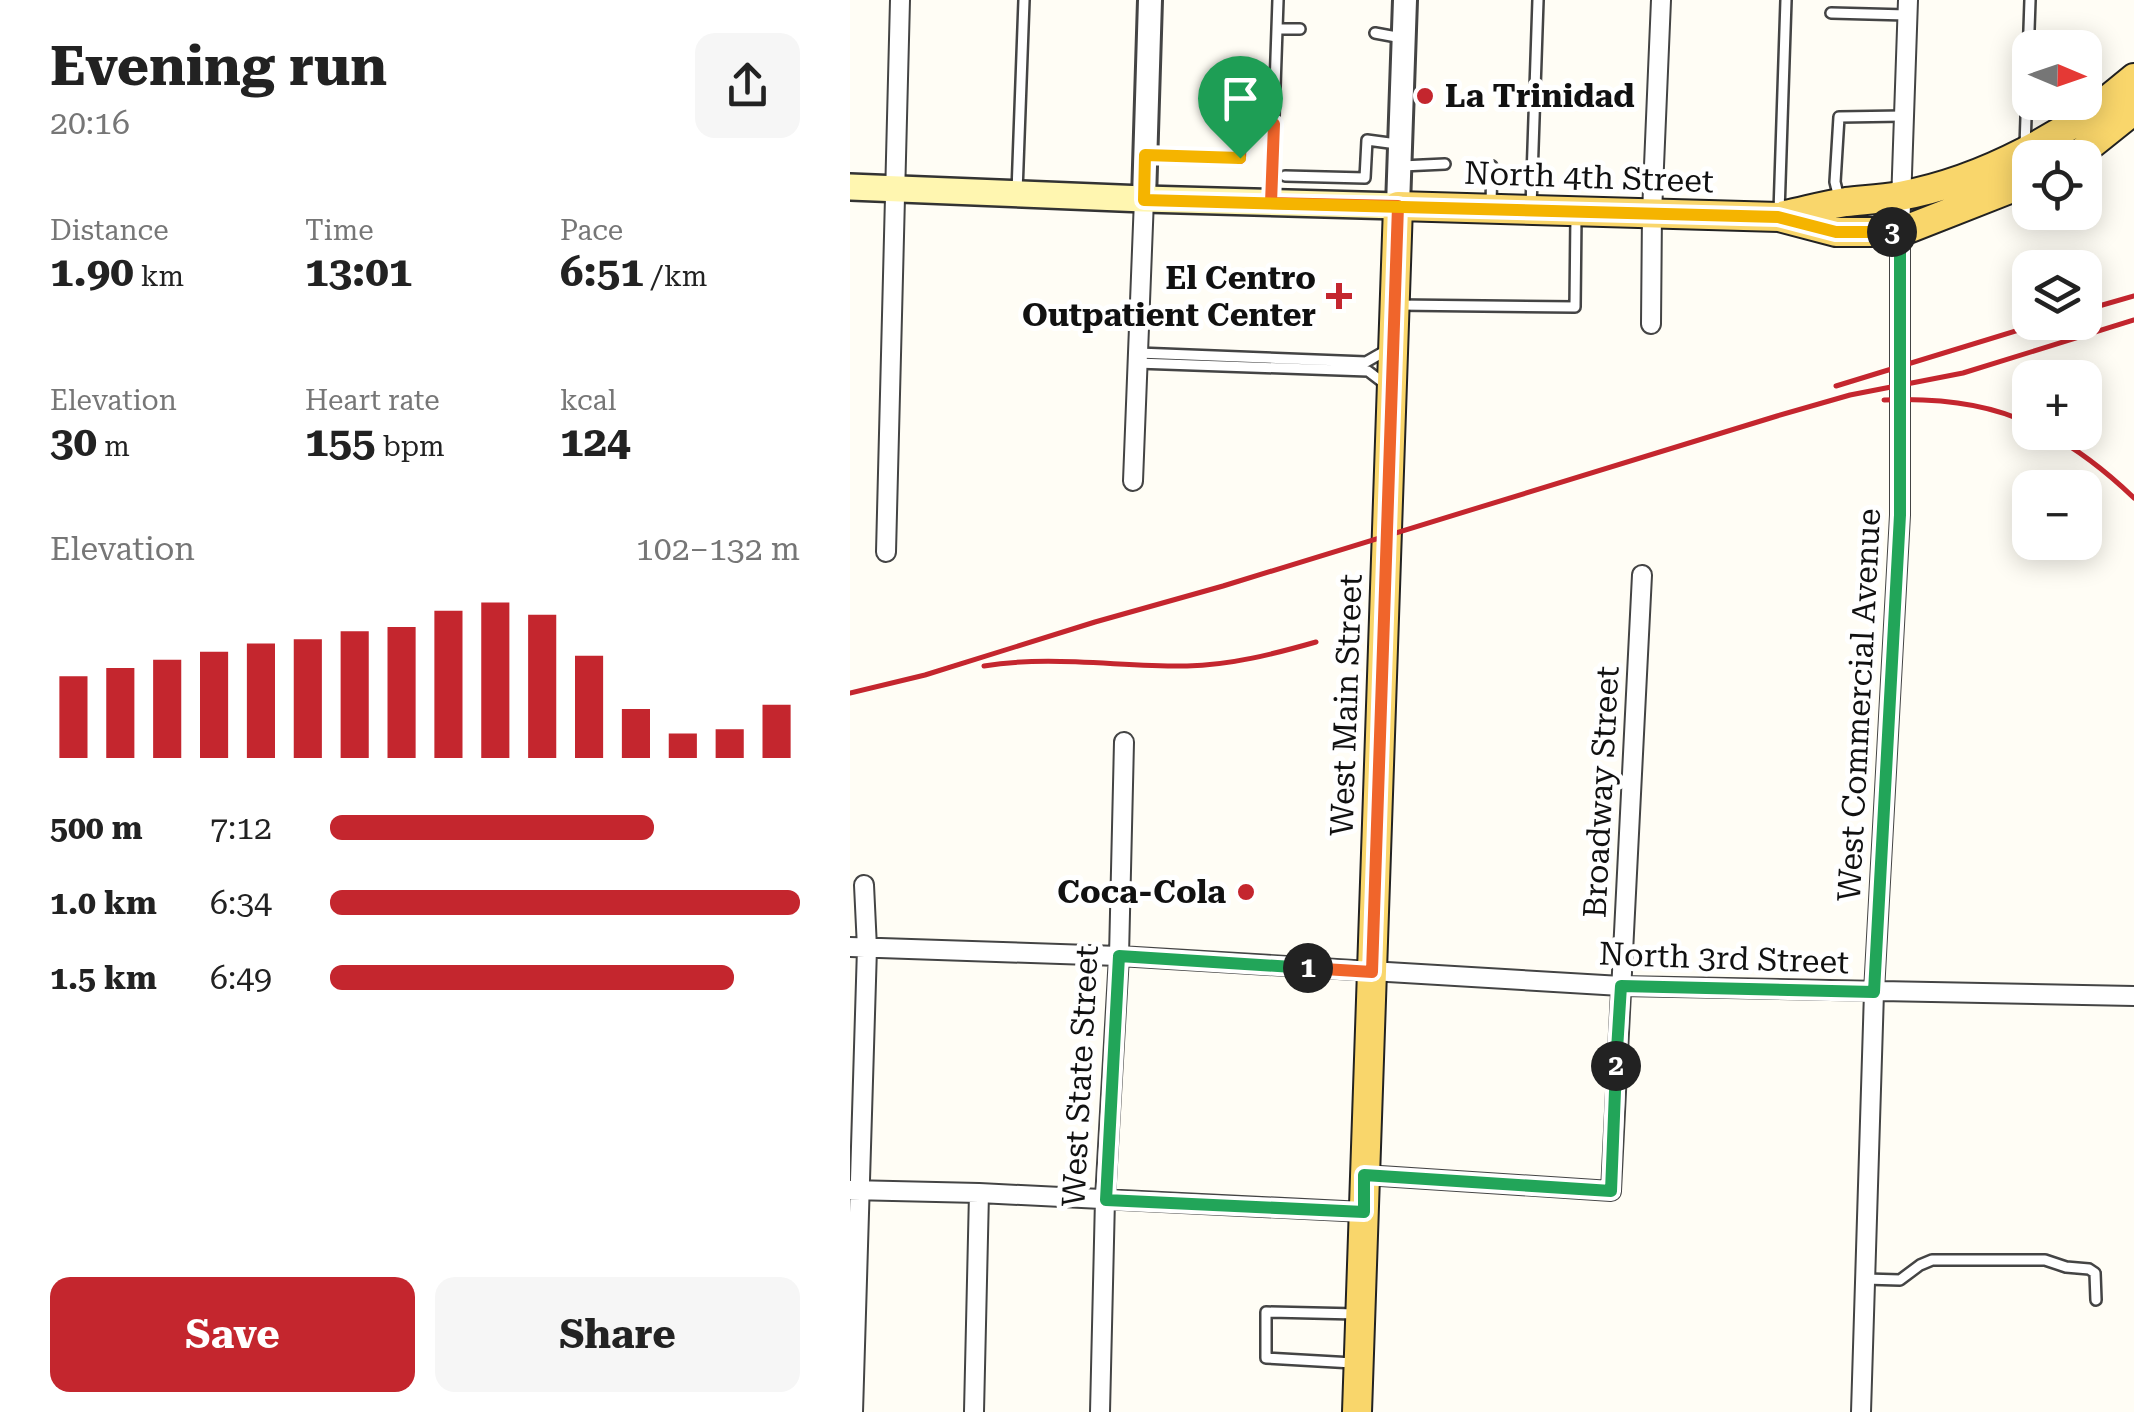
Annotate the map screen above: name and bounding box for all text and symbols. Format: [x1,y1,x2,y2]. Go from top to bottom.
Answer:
north arrow [2012,30,2102,120]
map controls [2012,30,2102,560]
button: share [695,33,800,138]
text: Evening run [50,34,387,98]
pin [1198,56,1283,159]
icon: arrive [1213,71,1268,126]
place label: La Trinidad [1445,77,1635,115]
marker: La Trinidad [1414,85,1436,107]
text: 20:16 [50,104,130,142]
button: locate [2012,140,2102,230]
street label: North 4th Street [1464,154,1714,200]
pin: 3 [1867,207,1917,257]
text: Distance [50,214,169,247]
text: Time [305,214,374,247]
text: Pace [560,214,623,247]
text: 3 [1884,215,1900,248]
text: 1.90 [50,247,134,296]
text: 13:01 [305,247,412,296]
text: 6:51 [560,247,644,296]
button: layers [2012,250,2102,340]
place label: El Centro Outpatient Center [1022,259,1316,334]
text: km [134,260,184,293]
text: /km [644,260,707,293]
marker: El Centro Outpatient Center [1326,283,1352,309]
button: + [2012,360,2102,450]
text: Elevation [50,384,177,417]
text: Heart rate [305,384,440,417]
text: kcal [560,384,616,417]
text: 30 [50,417,97,466]
text: 155 [305,417,376,466]
text: 124 [560,417,631,466]
text: m [97,430,130,463]
text: bpm [376,430,445,463]
button: − [2012,470,2102,560]
street label: West Commercial Avenue [1830,507,1888,903]
text: Elevation [50,530,195,568]
text: 102–132 m [636,530,800,568]
street label: West Main Street [1322,573,1370,837]
street label: Broadway Street [1575,665,1627,919]
text: 500 m [50,809,143,847]
text: 7:12 [210,809,272,847]
place label: Coca-Cola [1057,873,1226,911]
marker: Coca-Cola [1235,881,1257,903]
text: 1.0 km [50,884,157,922]
text: 6:34 [210,884,272,922]
street label: North 3rd Street [1598,935,1850,981]
pin: 1 [1283,943,1333,993]
street label: West State Street [1054,944,1106,1208]
text: 1 [1300,951,1316,984]
text: 1.5 km [50,959,157,997]
text: 6:49 [210,959,272,997]
pin: 2 [1591,1041,1641,1091]
text: 2 [1608,1049,1624,1082]
button: Save [50,1277,415,1392]
button: Share [435,1277,800,1392]

